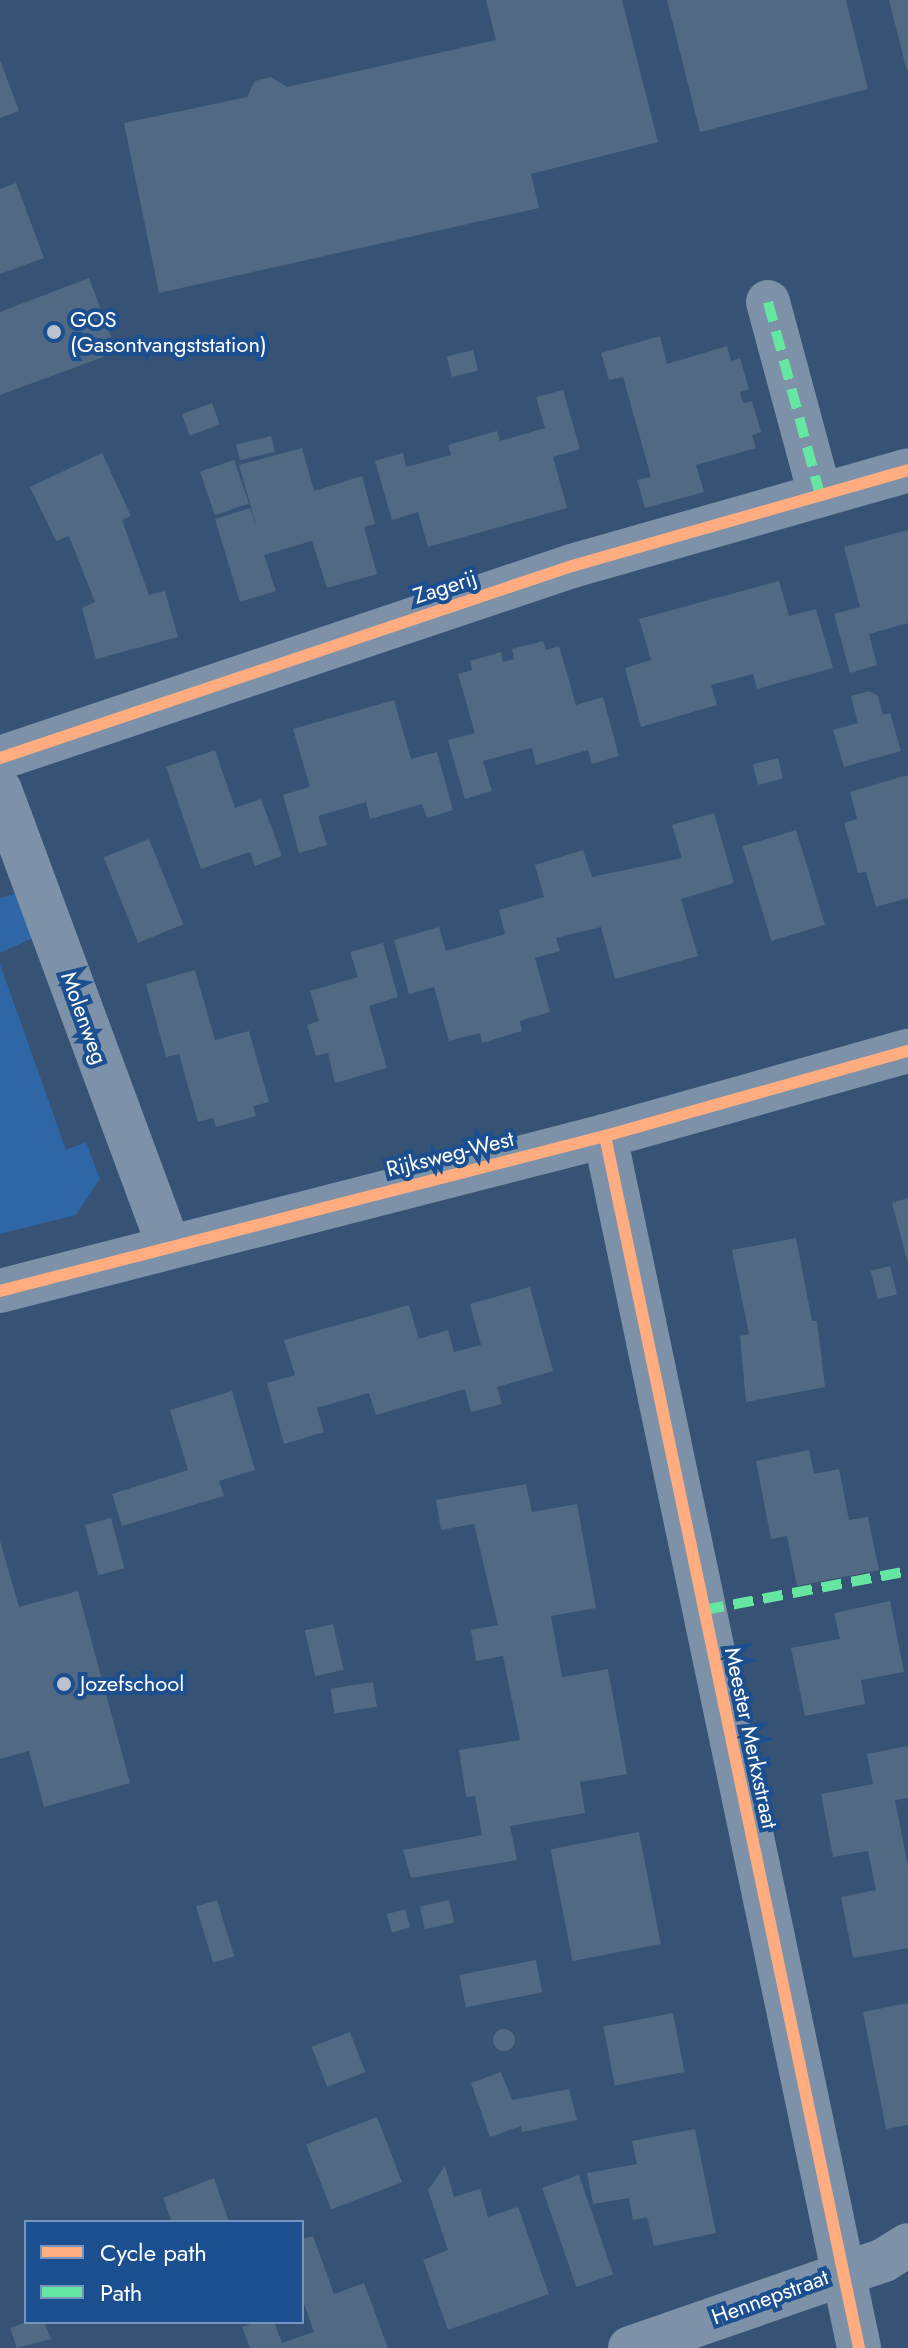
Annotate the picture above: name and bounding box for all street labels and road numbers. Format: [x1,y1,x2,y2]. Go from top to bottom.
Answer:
street label: Zagerij [410,564,480,610]
street label: Molenweg [55,968,113,1068]
street label: Rijksweg-West [383,1125,517,1183]
street label: Meester Merkxstraat [719,1645,783,1831]
street label: Hennepstraat [708,2264,832,2330]

